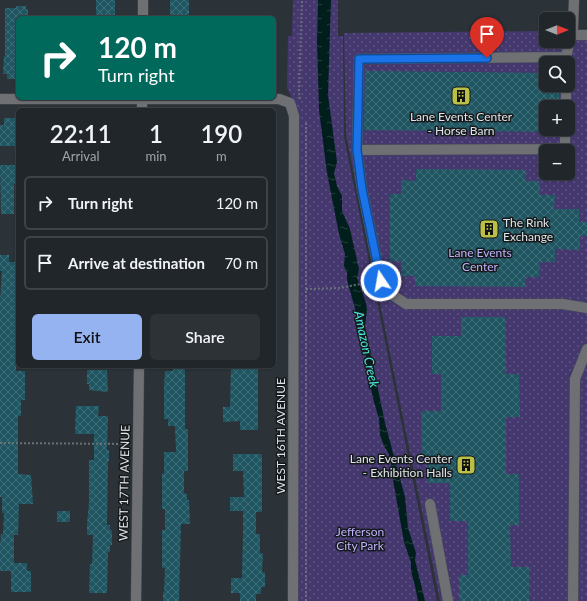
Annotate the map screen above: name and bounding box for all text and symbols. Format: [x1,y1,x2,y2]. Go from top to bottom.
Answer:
north arrow [539,12,575,48]
map controls [539,12,575,180]
pin [470,17,504,58]
icon: arrive [476,23,498,45]
text: 120 m [98,30,177,64]
icon: right [32,32,84,84]
button: search [539,56,575,92]
text: Turn right [98,64,175,86]
building icon: Lane Events Center - Horse Barn [450,85,472,107]
button: + [539,100,575,136]
place label: Lane Events Center - Horse Barn [410,109,513,138]
text: 22:11 [50,119,112,148]
text: 1 [149,119,163,148]
text: 190 [200,119,242,148]
button: − [539,144,575,180]
text: Arrival [62,148,99,164]
text: min [145,148,167,164]
text: m [216,148,227,164]
icon: right [34,192,56,214]
text: Turn right [68,194,133,212]
text: 120 m [216,194,258,212]
place label: The Rink Exchange [503,215,553,244]
building icon: The Rink Exchange [478,218,500,240]
park label: Lane Events Center [448,245,512,274]
icon: arrive [34,252,56,274]
text: Arrive at destination [68,254,205,272]
text: 70 m [224,254,258,272]
position arrow [360,260,402,302]
water label: Amazon Creek [351,308,383,390]
button: Exit [32,314,142,360]
button: Share [150,314,260,360]
street label: WEST 16TH AVENUE [273,378,288,494]
street label: WEST 17TH AVENUE [115,425,133,541]
place label: Lane Events Center - Exhibition Halls [350,451,453,480]
building icon: Lane Events Center - Exhibition Halls [455,454,477,476]
park label: Jefferson City Park [336,524,385,553]

